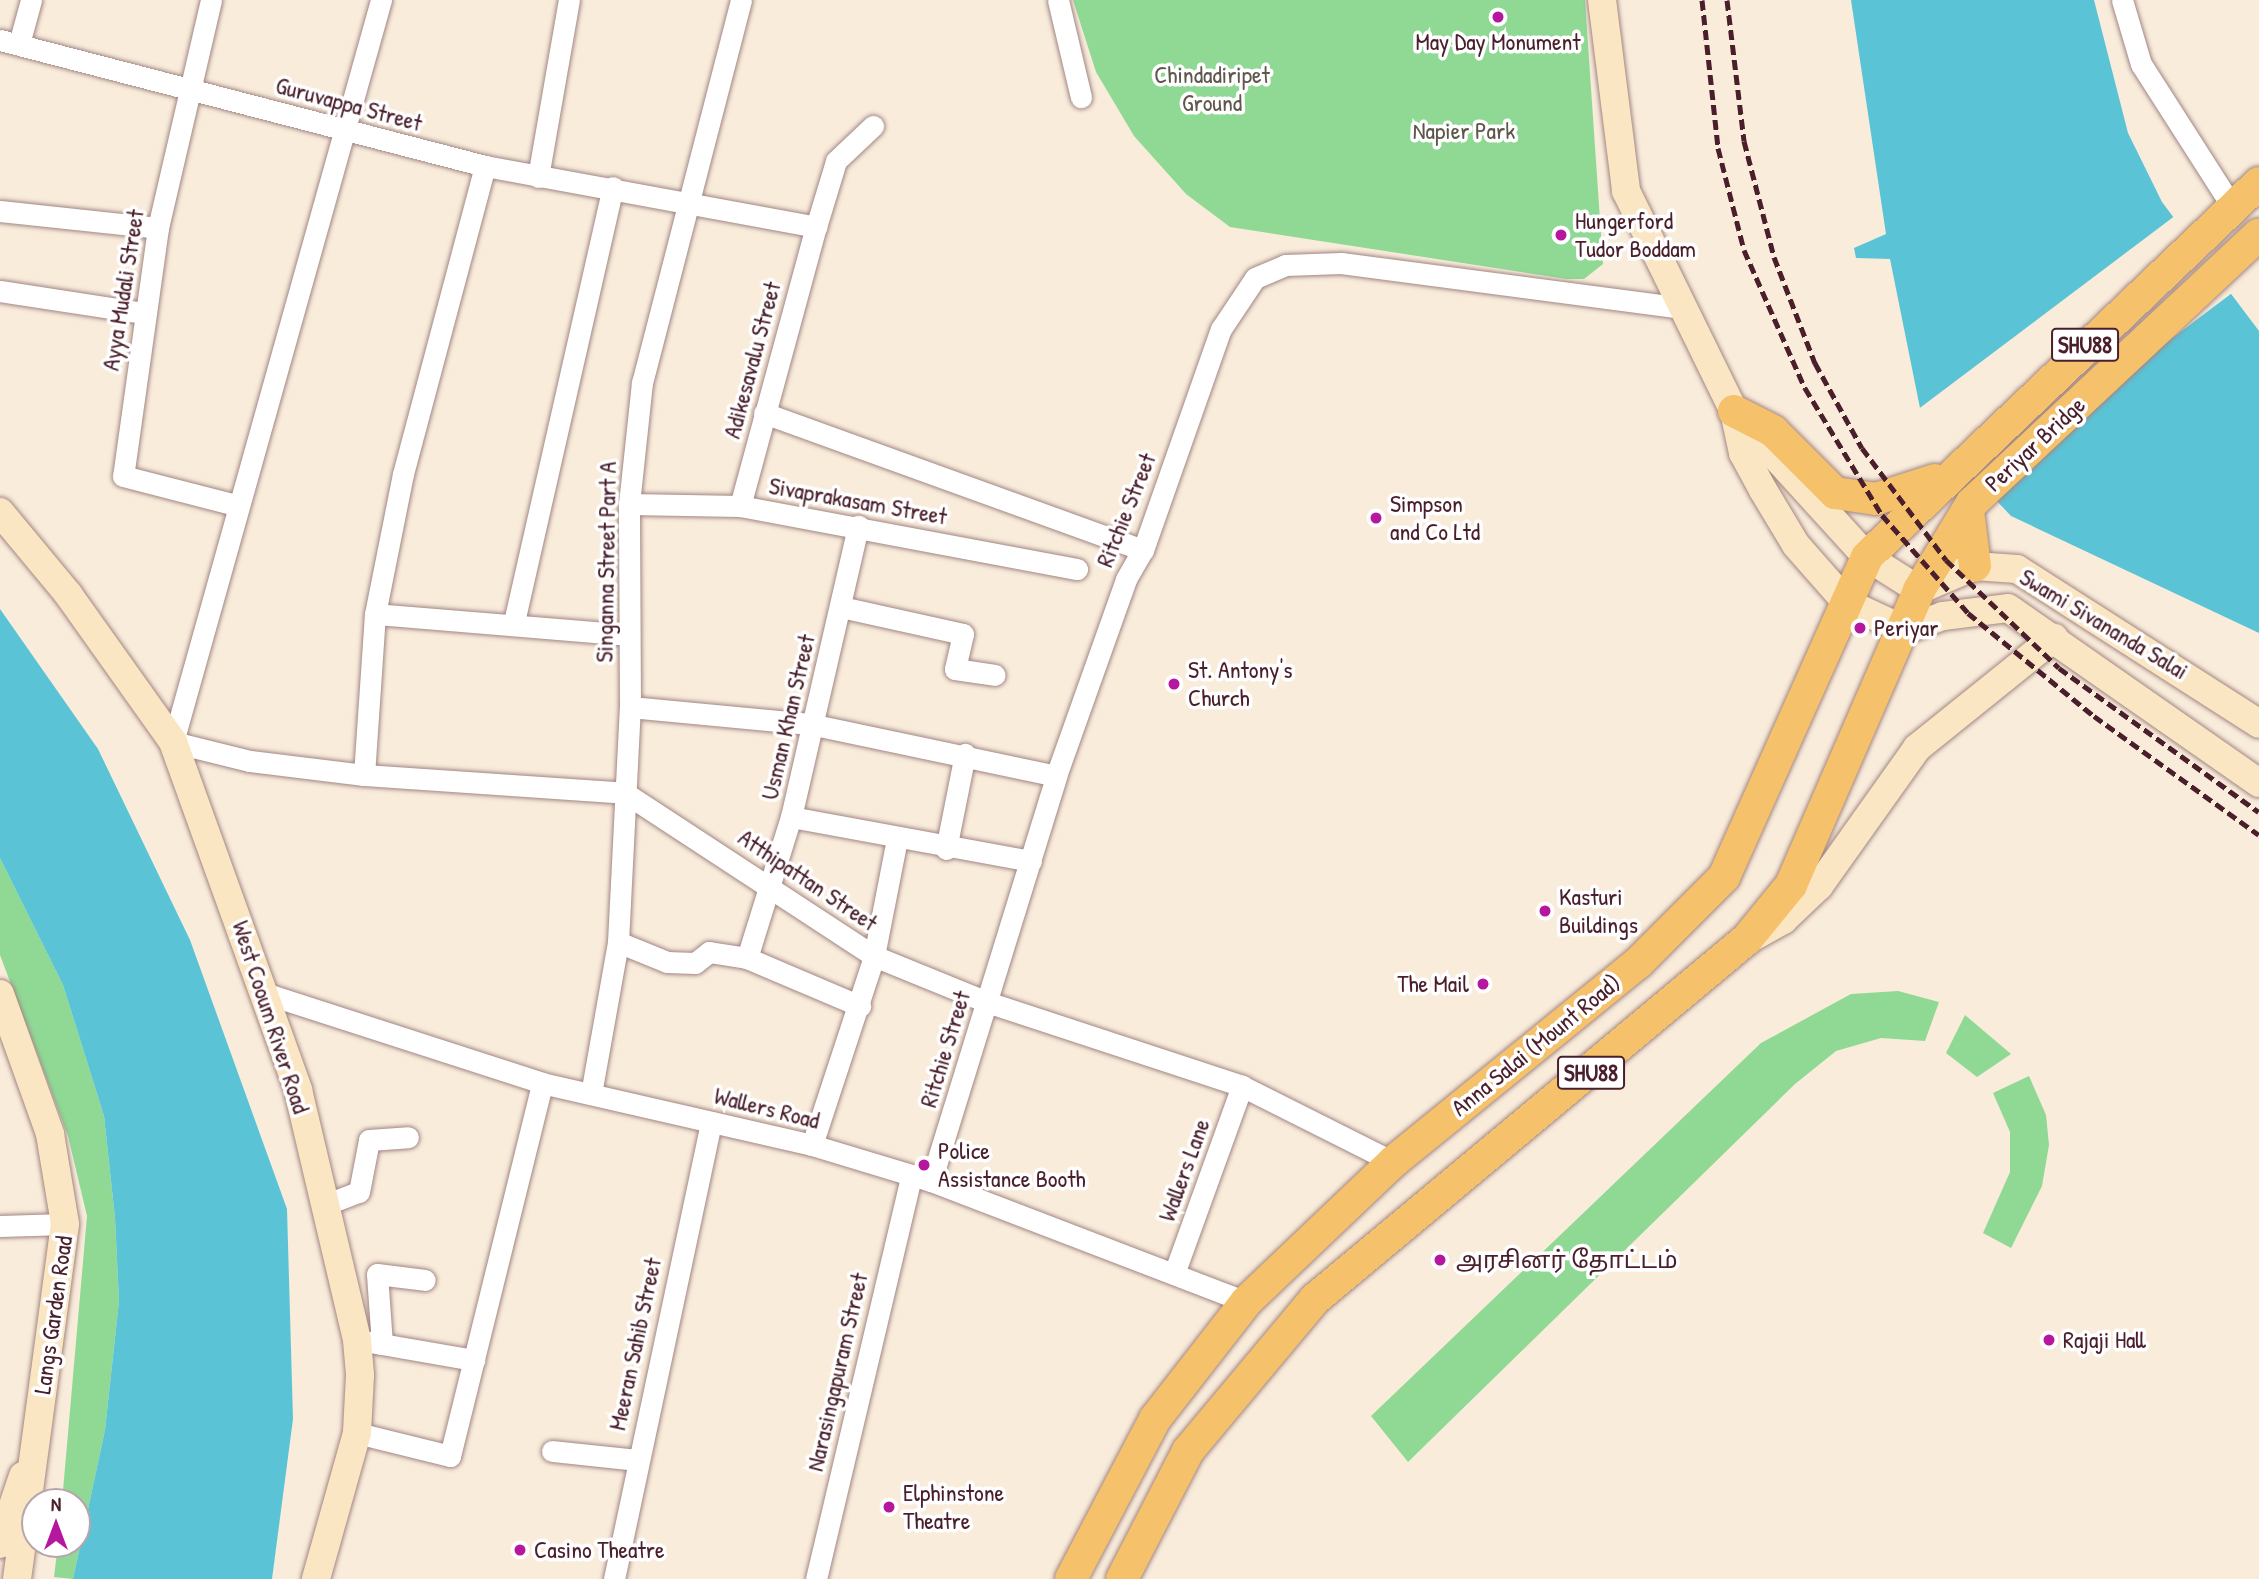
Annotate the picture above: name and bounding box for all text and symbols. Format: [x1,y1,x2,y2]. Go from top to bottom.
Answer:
marker: May Day Monument [1490,9,1506,25]
place label: May Day Monument [1415,28,1581,56]
park label: Chindadiripet Ground [1154,61,1270,117]
street label: Guruvappa Street [273,71,425,137]
park label: Napier Park [1413,117,1515,145]
street label: Ayya Mudali Street [96,207,150,373]
place label: Hungerford Tudor Boddam [1575,207,1696,263]
marker: Hungerford Tudor Boddam [1553,227,1569,243]
street label: Adikesavalu Street [717,279,787,441]
road number: SHU88 [2050,326,2120,364]
street label: Periyar Bridge [1979,390,2091,498]
street label: Ritchie Street [1090,449,1162,571]
street label: Singanna Street Part A [590,461,622,663]
street label: Sivaprakasam Street [767,471,949,531]
place label: Simpson and Co Ltd [1390,490,1480,546]
marker: Simpson and Co Ltd [1368,510,1384,526]
street label: Swami Sivananda Salai [2015,562,2193,686]
place label: Periyar [1874,614,1939,642]
marker: Periyar [1852,620,1868,636]
street label: Usman Khan Street [755,632,821,802]
place label: St. Antony's Church [1188,656,1293,712]
marker: St. Antony's Church [1166,676,1182,692]
street label: Atthipattan Street [733,823,883,937]
place label: Kasturi Buildings [1559,883,1638,939]
marker: Kasturi Buildings [1537,903,1553,919]
street label: West Cooum River Road [226,917,316,1117]
street label: Anna Salai (Mount Road) [1445,968,1627,1122]
place label: The Mail [1397,970,1469,998]
marker: The Mail [1475,976,1491,992]
street label: Ritchie Street [914,987,976,1111]
road number: SHU88 [1556,1054,1626,1092]
street label: Wallers Road [711,1081,823,1135]
street label: Wallers Lane [1152,1115,1216,1225]
place label: Police Assistance Booth [938,1137,1086,1193]
marker: Police Assistance Booth [916,1157,932,1173]
street label: Langs Garden Road [28,1234,78,1396]
place label: அரசினர் தோட்டம் [1456,1246,1678,1274]
marker: அரசினர் தோட்டம் [1430,1250,1450,1270]
street label: Meeran Sahib Street [603,1255,667,1433]
street label: Narasingapuram Street [800,1270,874,1474]
place label: Rajaji Hall [2063,1326,2146,1354]
marker: Rajaji Hall [2041,1332,2057,1348]
place label: Elphinstone Theatre [903,1479,1004,1535]
north arrow [21,1488,91,1558]
text: N [51,1491,61,1517]
marker: Elphinstone Theatre [881,1499,897,1515]
place label: Casino Theatre [534,1536,665,1564]
marker: Casino Theatre [512,1542,528,1558]

